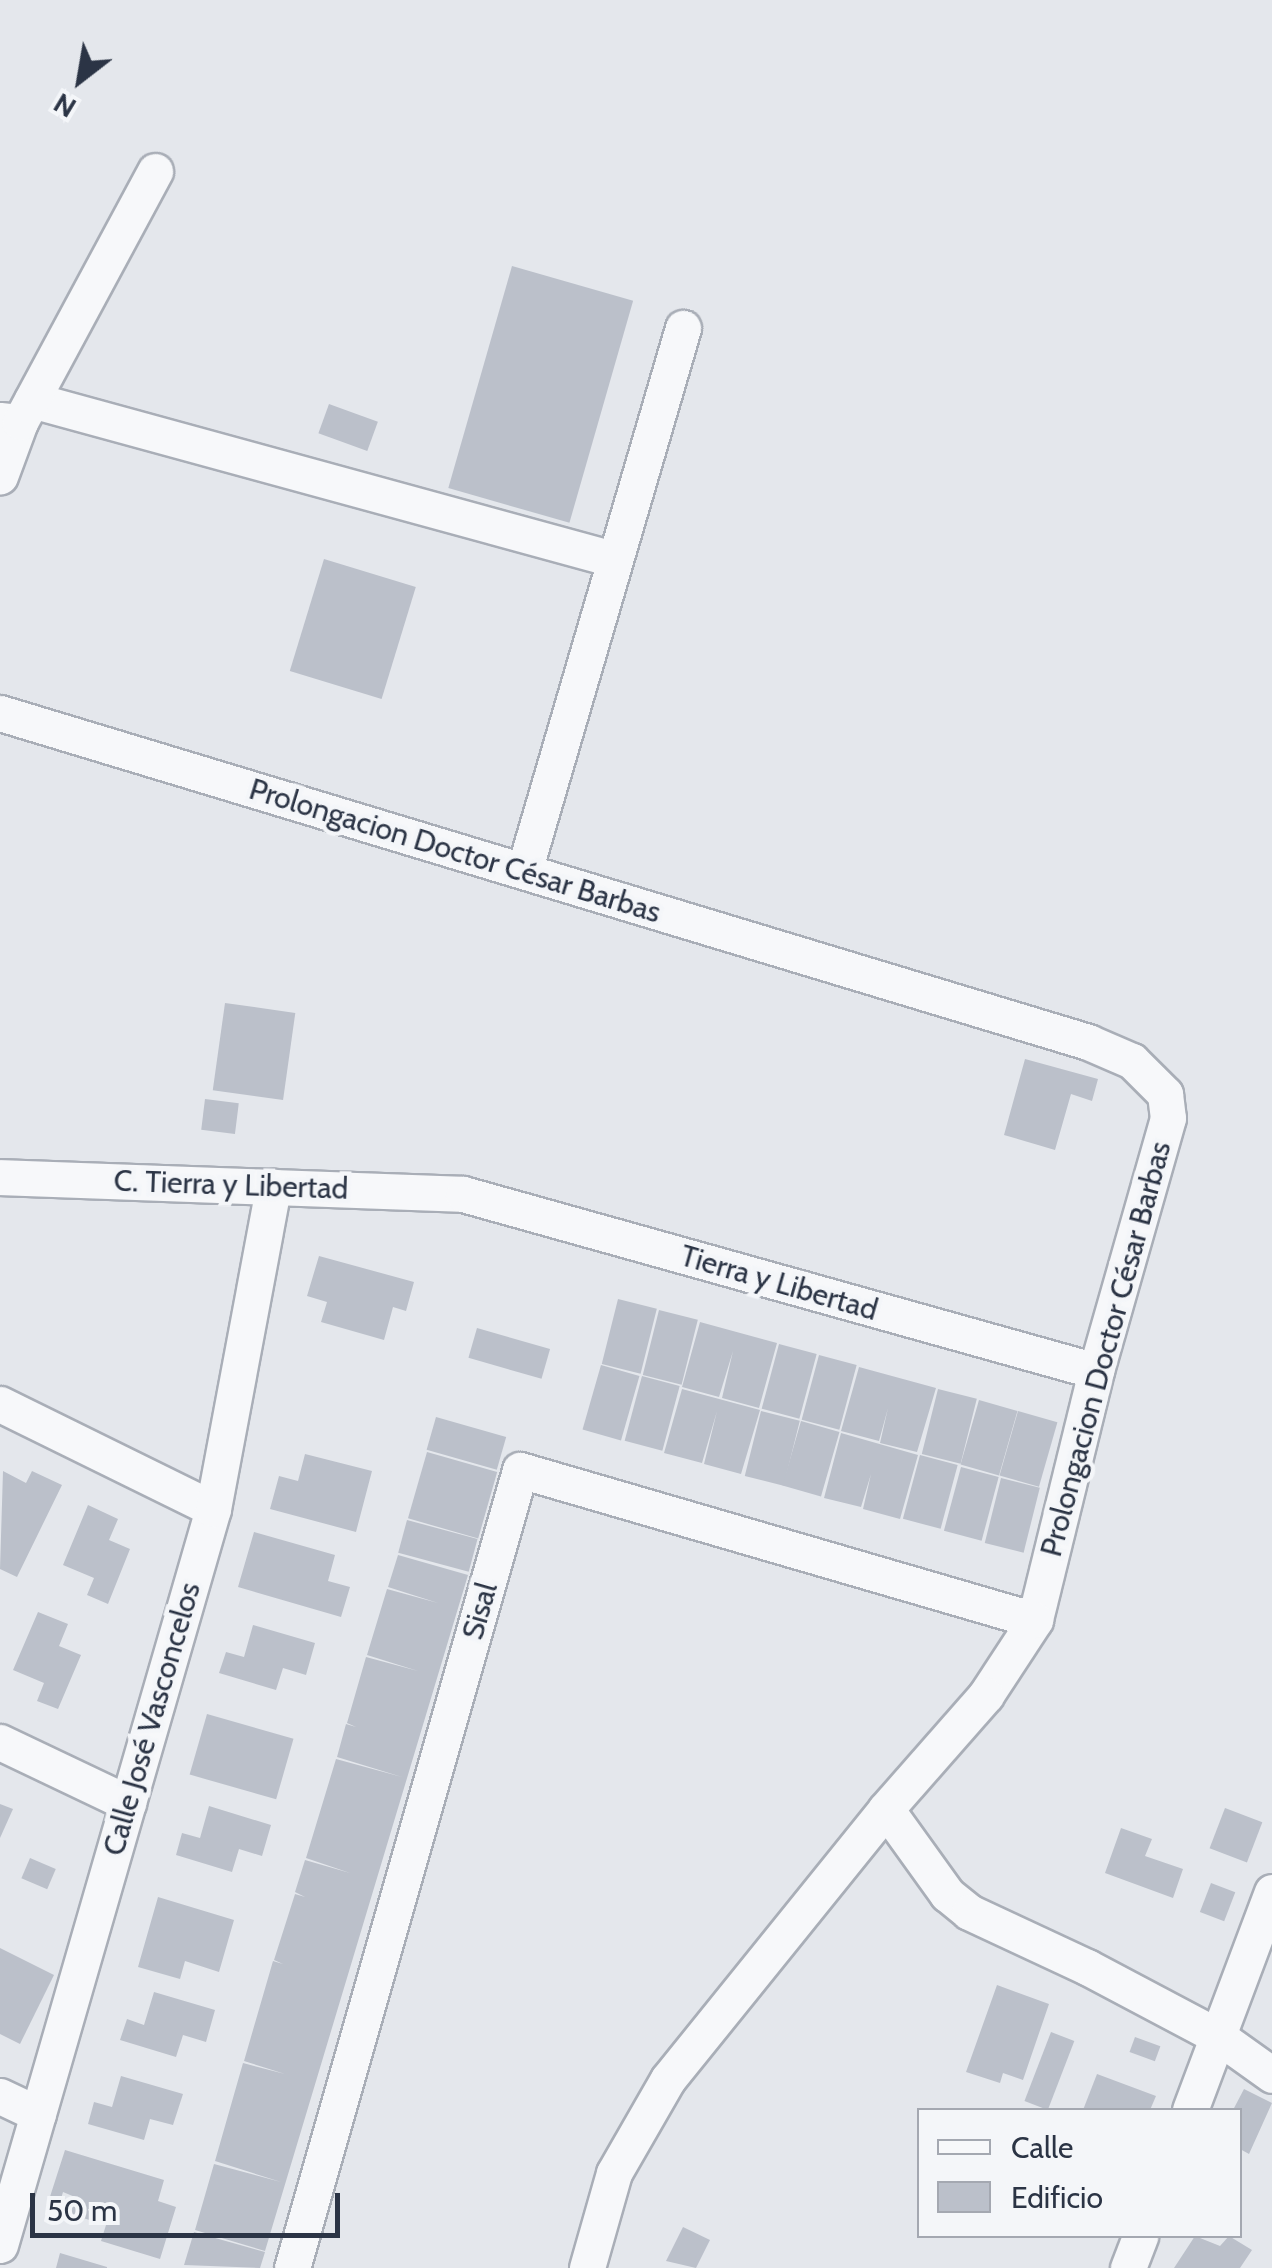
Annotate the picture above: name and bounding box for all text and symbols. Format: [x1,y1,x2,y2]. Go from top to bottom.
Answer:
north arrow [30,30,130,130]
text: N [47,86,82,125]
street label: Prolongacion Doctor César Barbas [245,771,665,931]
street label: Prolongacion Doctor César Barbas [1033,1138,1179,1560]
street label: C. Tierra y Libertad [113,1163,349,1207]
street label: Tierra y Libertad [676,1238,882,1328]
street label: Calle José Vasconcelos [96,1578,208,1860]
street label: Sisal [455,1578,505,1644]
legend [917,2108,1242,2238]
text: Calle [1011,2129,1073,2166]
scale bar [35,2173,345,2235]
text: Edificio [1011,2179,1103,2216]
text: 50 m [47,2192,117,2229]

